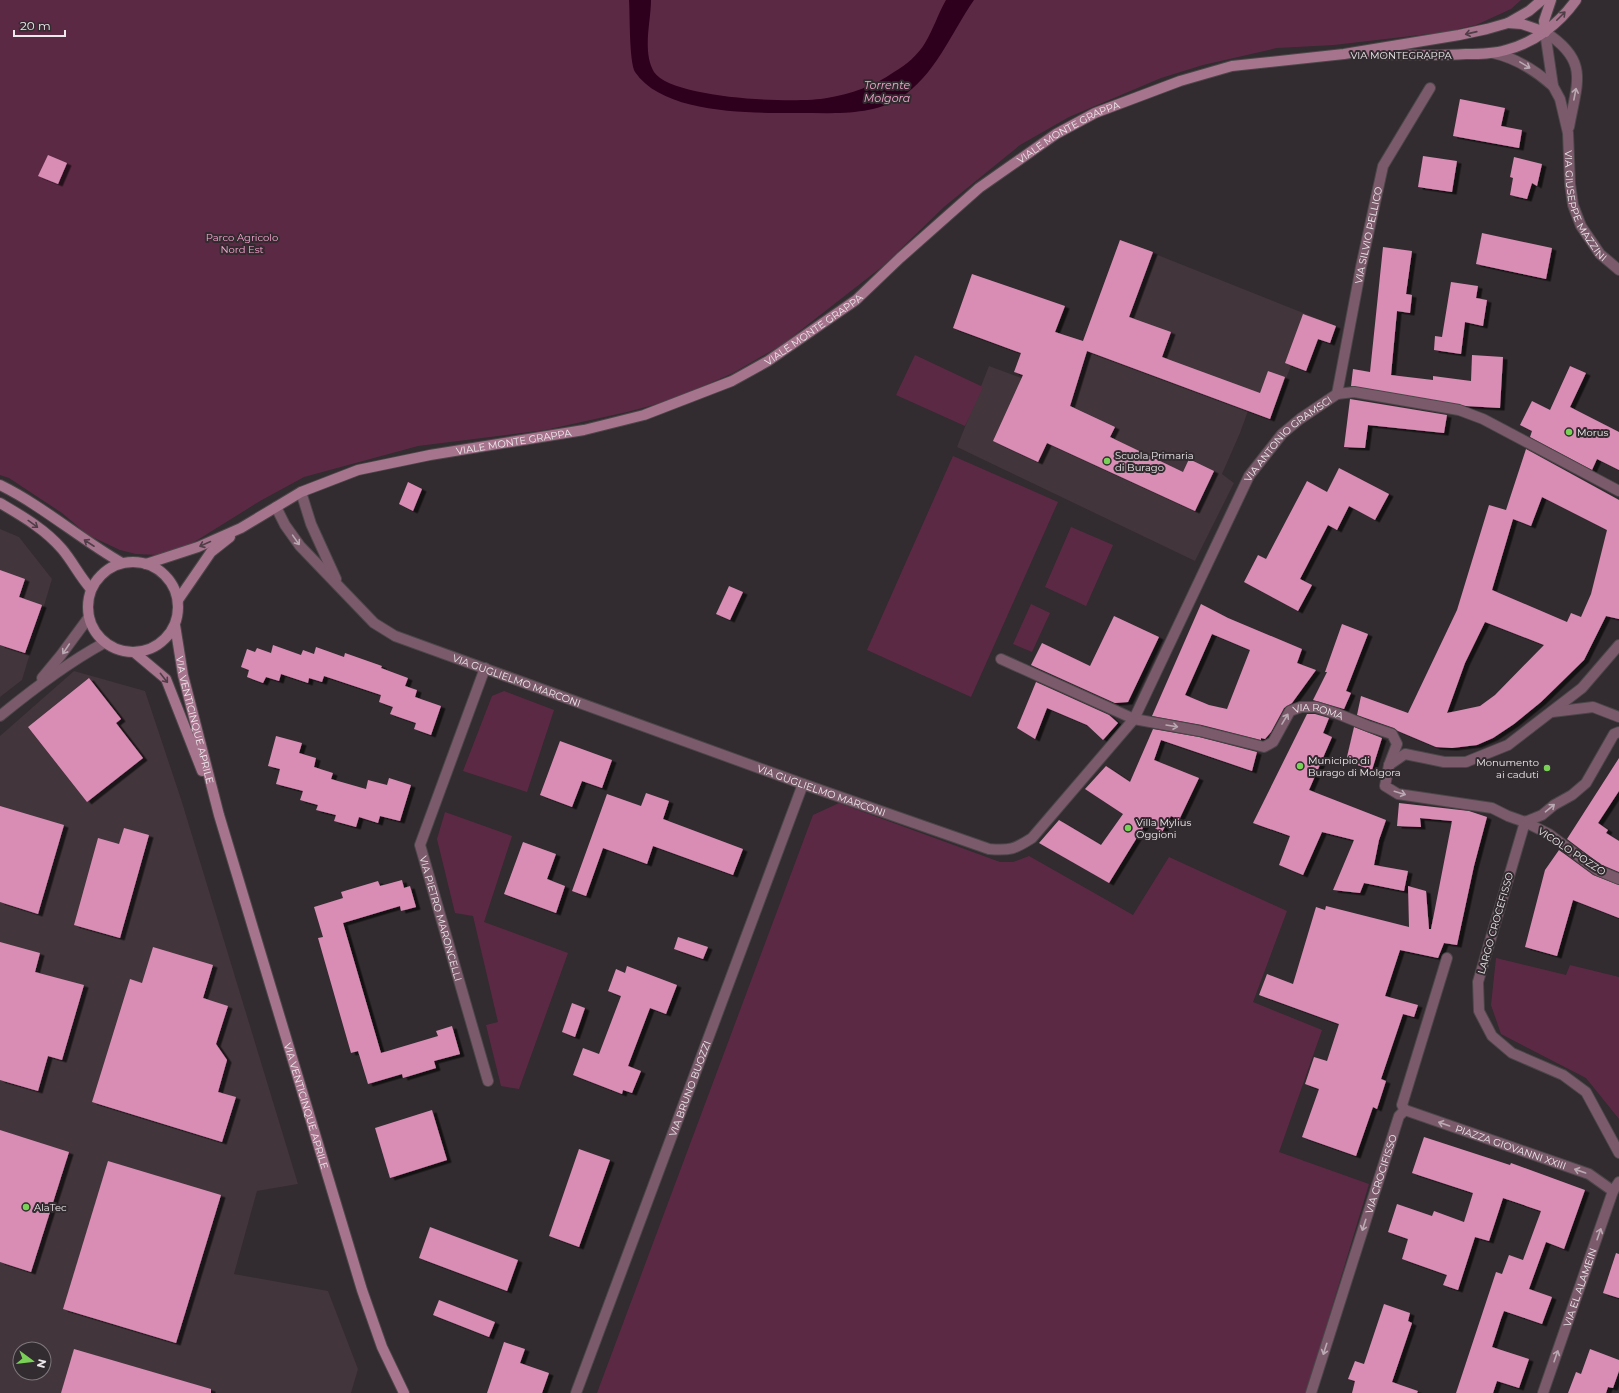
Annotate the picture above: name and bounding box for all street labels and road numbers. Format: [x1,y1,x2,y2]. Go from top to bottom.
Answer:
street label: VIA MONTEGRAPPA [1350,49,1452,62]
street label: VIALE MONTE GRAPPA [1014,98,1122,166]
street label: VIA GIUSEPPE MAZZINI [1562,150,1610,264]
street label: VIA SILVIO PELLICO [1352,185,1385,285]
street label: VIALE MONTE GRAPPA [762,291,866,368]
street label: VIA ANTONIO GRAMSCI [1241,393,1335,484]
street label: VIALE MONTE GRAPPA [455,426,573,458]
street label: VIA GUGLIELMO MARCONI [451,651,583,710]
street label: VIA VENTICINQUE APRILE [173,655,217,785]
street label: VIA ROMA [1291,701,1346,723]
street label: VIA GUGLIELMO MARCONI [755,762,887,819]
street label: VICOLO POZZO [1535,825,1608,878]
street label: VIA PIETRO MARONCELLI [416,855,465,983]
street label: LARGO CROCEFISSO [1475,871,1516,976]
street label: VIA BRUNO BUOZZI [666,1039,714,1138]
street label: VIA VENTICINQUE APRILE [281,1041,331,1171]
street label: PIAZZA GIOVANNI XXIII [1453,1122,1568,1173]
street label: VIA CROCIFISSO [1362,1133,1400,1215]
street label: VIA EL ALAMEIN [1560,1246,1600,1328]

